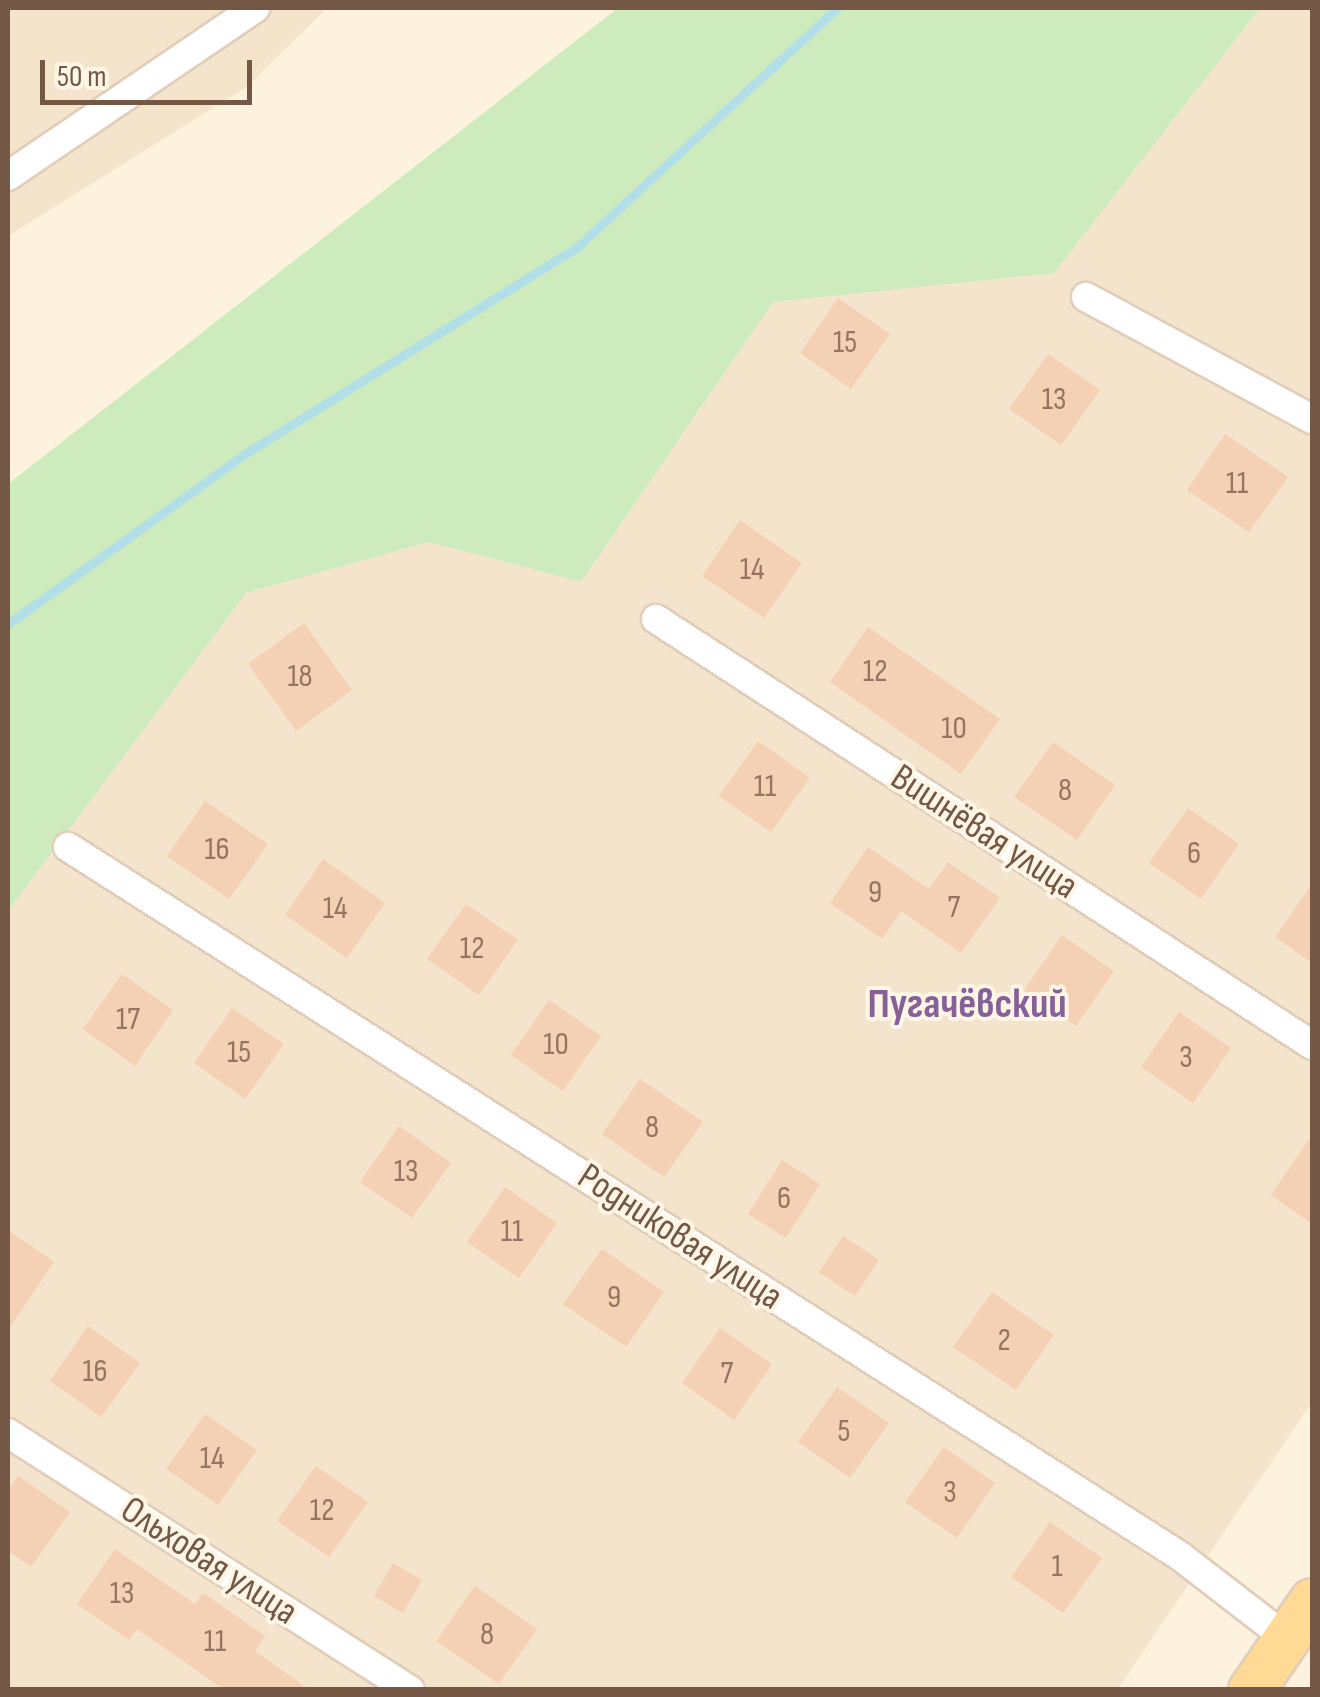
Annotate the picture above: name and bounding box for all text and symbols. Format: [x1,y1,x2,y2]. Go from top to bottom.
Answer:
scale bar [45,40,258,102]
text: 50 m [57,59,106,95]
house number: 15 [833,324,857,362]
house number: 13 [1042,381,1066,419]
house number: 11 [1226,465,1248,503]
house number: 14 [740,551,764,589]
house number: 12 [863,653,887,691]
house number: 18 [287,658,313,696]
house number: 10 [941,710,967,748]
street label: Вишнёвая улица [882,755,1086,909]
house number: 11 [754,768,776,806]
house number: 8 [1058,772,1072,810]
house number: 16 [204,831,230,869]
house number: 6 [1187,835,1201,873]
house number: 9 [868,874,882,912]
house number: 7 [948,889,960,927]
house number: 14 [323,890,347,928]
house number: 12 [460,930,484,968]
district label: Пугачёвский [867,980,1067,1030]
house number: 17 [116,1001,140,1039]
house number: 10 [543,1026,569,1064]
house number: 15 [227,1034,251,1072]
house number: 3 [1179,1039,1193,1077]
house number: 8 [645,1109,659,1147]
house number: 13 [394,1153,418,1191]
street label: Родниковая улица [569,1154,791,1320]
house number: 6 [777,1180,791,1218]
house number: 11 [501,1213,523,1251]
house number: 9 [607,1279,621,1317]
house number: 2 [997,1322,1011,1360]
house number: 16 [82,1353,108,1391]
house number: 7 [721,1355,733,1393]
house number: 5 [838,1413,850,1451]
house number: 14 [200,1440,224,1478]
house number: 3 [943,1474,957,1512]
street label: Ольховая улица [112,1487,306,1635]
house number: 12 [310,1492,334,1530]
house number: 1 [1051,1548,1063,1586]
house number: 13 [110,1575,134,1613]
house number: 8 [480,1616,494,1654]
house number: 11 [204,1623,226,1661]

